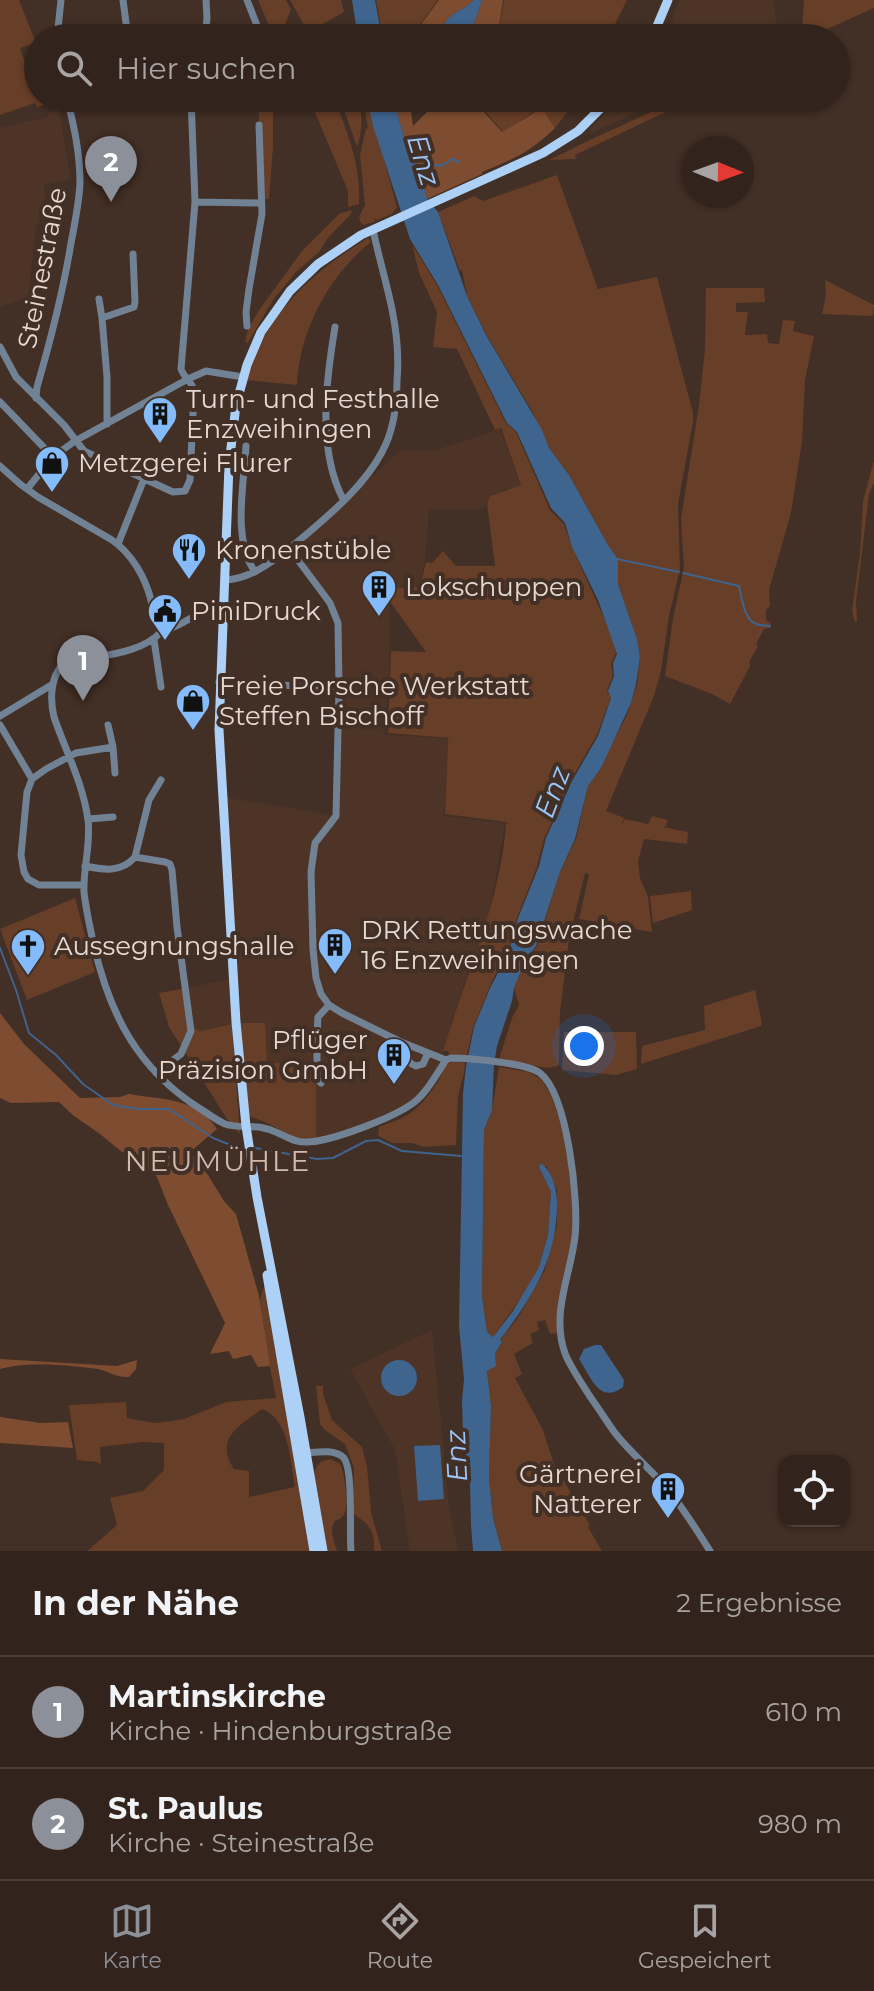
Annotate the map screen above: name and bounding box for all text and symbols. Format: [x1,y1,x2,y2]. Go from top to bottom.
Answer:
search box [24,24,850,112]
icon: search [52,46,96,90]
text: Hier suchen [116,50,297,87]
water label: Enz [400,130,448,190]
pin: 2 [85,136,137,202]
north arrow [682,136,754,208]
street label: Steinestraße [11,185,73,351]
place label: Turn- und Festhalle Enzweihingen [186,383,440,445]
building icon: Turn- und Festhalle Enzweihingen [141,395,179,445]
shop icon: Metzgerei Flurer [33,444,71,494]
place label: Metzgerei Flurer [78,447,292,479]
restaurant icon: Kronenstüble [170,531,208,581]
place label: Kronenstüble [215,534,392,566]
building icon: Lokschuppen [360,568,398,618]
place label: Lokschuppen [405,571,582,603]
public building icon: PiniDruck [146,592,184,642]
place label: PiniDruck [191,595,321,627]
pin: 1 [57,635,109,701]
place label: Freie Porsche Werkstatt Steffen Bischoff [219,670,530,732]
shop icon: Freie Porsche Werkstatt Steffen Bischoff [174,682,212,732]
water label: Enz [527,761,577,822]
place label: DRK Rettungswache 16 Enzweihingen [361,914,633,976]
building icon: DRK Rettungswache 16 Enzweihingen [316,926,354,976]
church icon: Aussegnungshalle [9,927,47,977]
place label: Aussegnungshalle [54,930,294,962]
place label: Pflüger Präzision GmbH [158,1024,368,1086]
your location [564,1026,604,1066]
building icon: Pflüger Präzision GmbH [375,1036,413,1086]
district label: NEUMÜHLE [125,1144,311,1178]
water label: Enz [438,1428,474,1483]
map controls [778,1455,850,1527]
button: locate [778,1455,850,1527]
place label: Gärtnerei Natterer [519,1458,642,1520]
building icon: Gärtnerei Natterer [649,1470,687,1520]
text: In der Nähe [32,1582,239,1624]
text: 2 Ergebnisse [676,1587,842,1619]
text: Martinskirche [108,1678,326,1715]
text: 1 [53,1696,63,1728]
text: 610 m [765,1696,842,1728]
text: Kirche · Hindenburgstraße [108,1715,452,1747]
text: St. Paulus [108,1790,263,1827]
text: 2 [50,1808,66,1840]
text: 980 m [758,1808,842,1840]
text: Kirche · Steinestraße [108,1827,375,1859]
tab: Karte [102,1899,162,1974]
tab: Route [367,1899,433,1974]
tab: Gespeichert [638,1899,772,1974]

